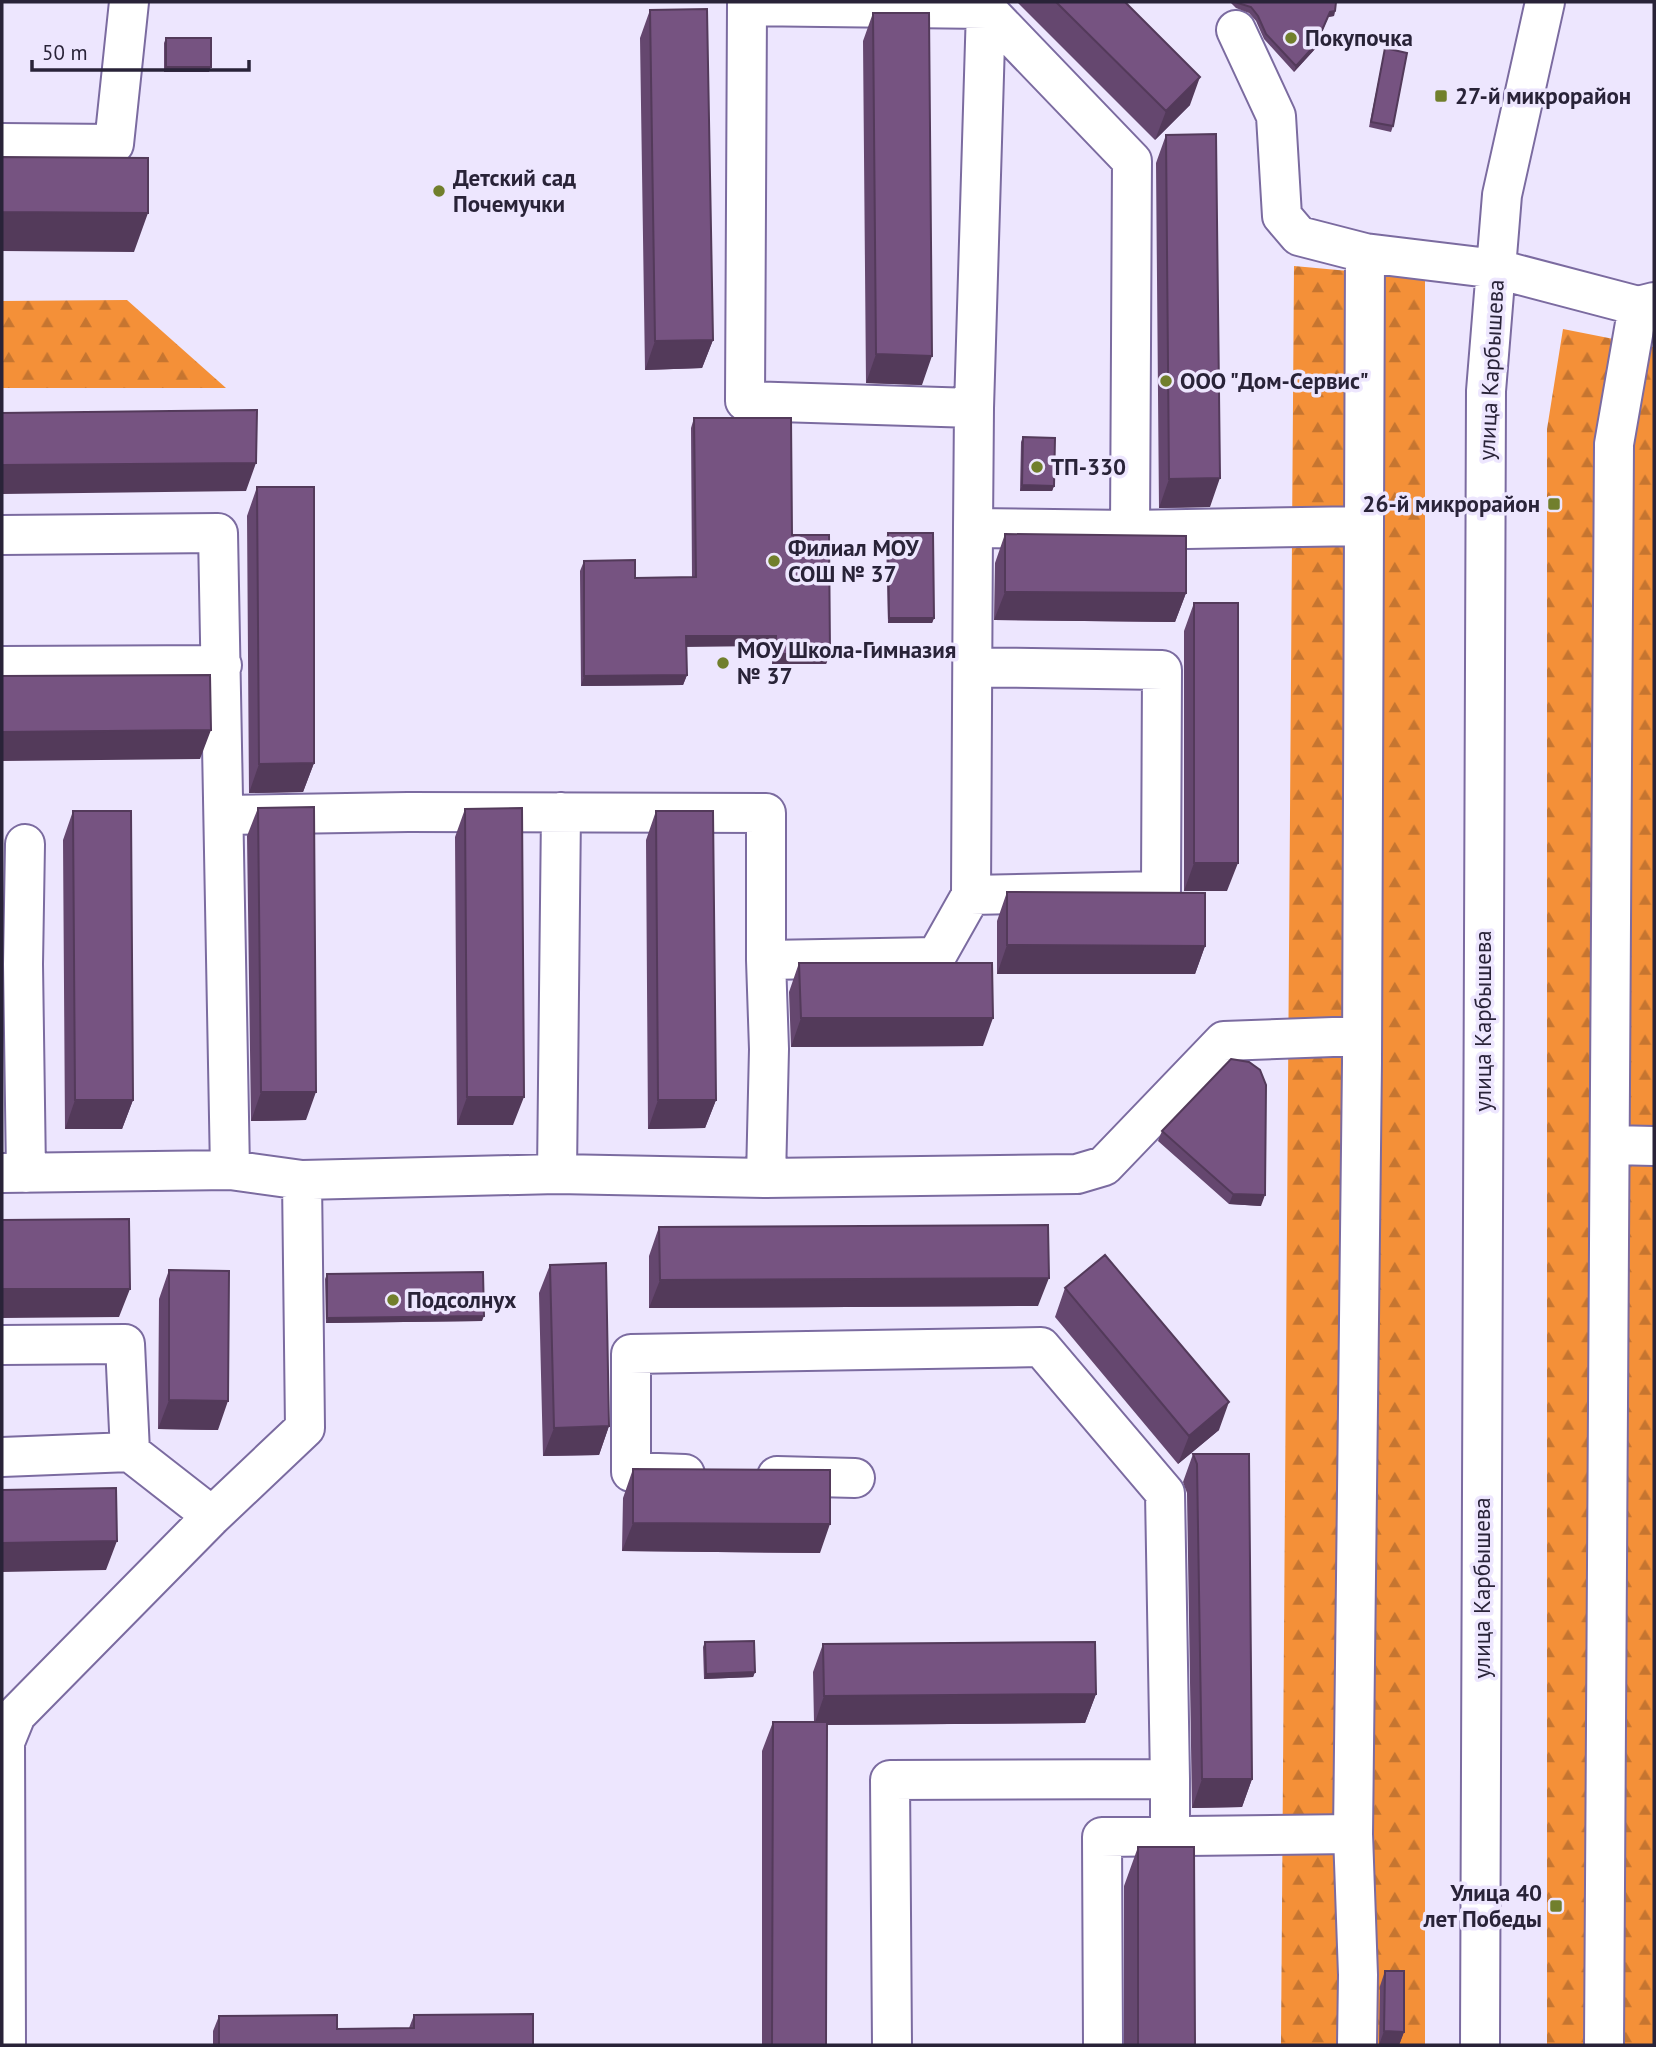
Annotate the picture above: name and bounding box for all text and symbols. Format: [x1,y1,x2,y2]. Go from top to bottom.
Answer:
place label: Покупочка [1305,23,1413,52]
scale bar [32,28,248,72]
marker: Покупочка [1283,30,1299,46]
text: 50 m [42,39,88,66]
place label: 27-й микрорайон [1455,81,1631,110]
marker: 27-й микрорайон [1433,88,1449,104]
place label: Детский сад Почемучки [453,163,576,218]
marker: Детский сад Почемучки [431,183,447,199]
street label: улица Карбышева [1471,279,1510,461]
place label: ООО "Дом-Сервис" [1180,366,1369,395]
marker: ООО "Дом-Сервис" [1158,373,1174,389]
place label: ТП-330 [1051,452,1126,481]
marker: ТП-330 [1029,459,1045,475]
place label: 26-й микрорайон [1362,489,1540,518]
marker: 26-й микрорайон [1546,496,1562,512]
place label: Филиал МОУ СОШ № 37 [788,533,919,588]
marker: Филиал МОУ СОШ № 37 [766,553,782,569]
place label: МОУ Школа-Гимназия № 37 [737,635,956,690]
marker: МОУ Школа-Гимназия № 37 [715,655,731,671]
street label: улица Карбышева [1468,930,1497,1112]
place label: Подсолнух [407,1285,516,1314]
marker: Подсолнух [385,1292,401,1308]
street label: улица Карбышева [1467,1497,1496,1679]
place label: Улица 40 лет Победы [1423,1878,1542,1933]
marker: Улица 40 лет Победы [1548,1898,1564,1914]

